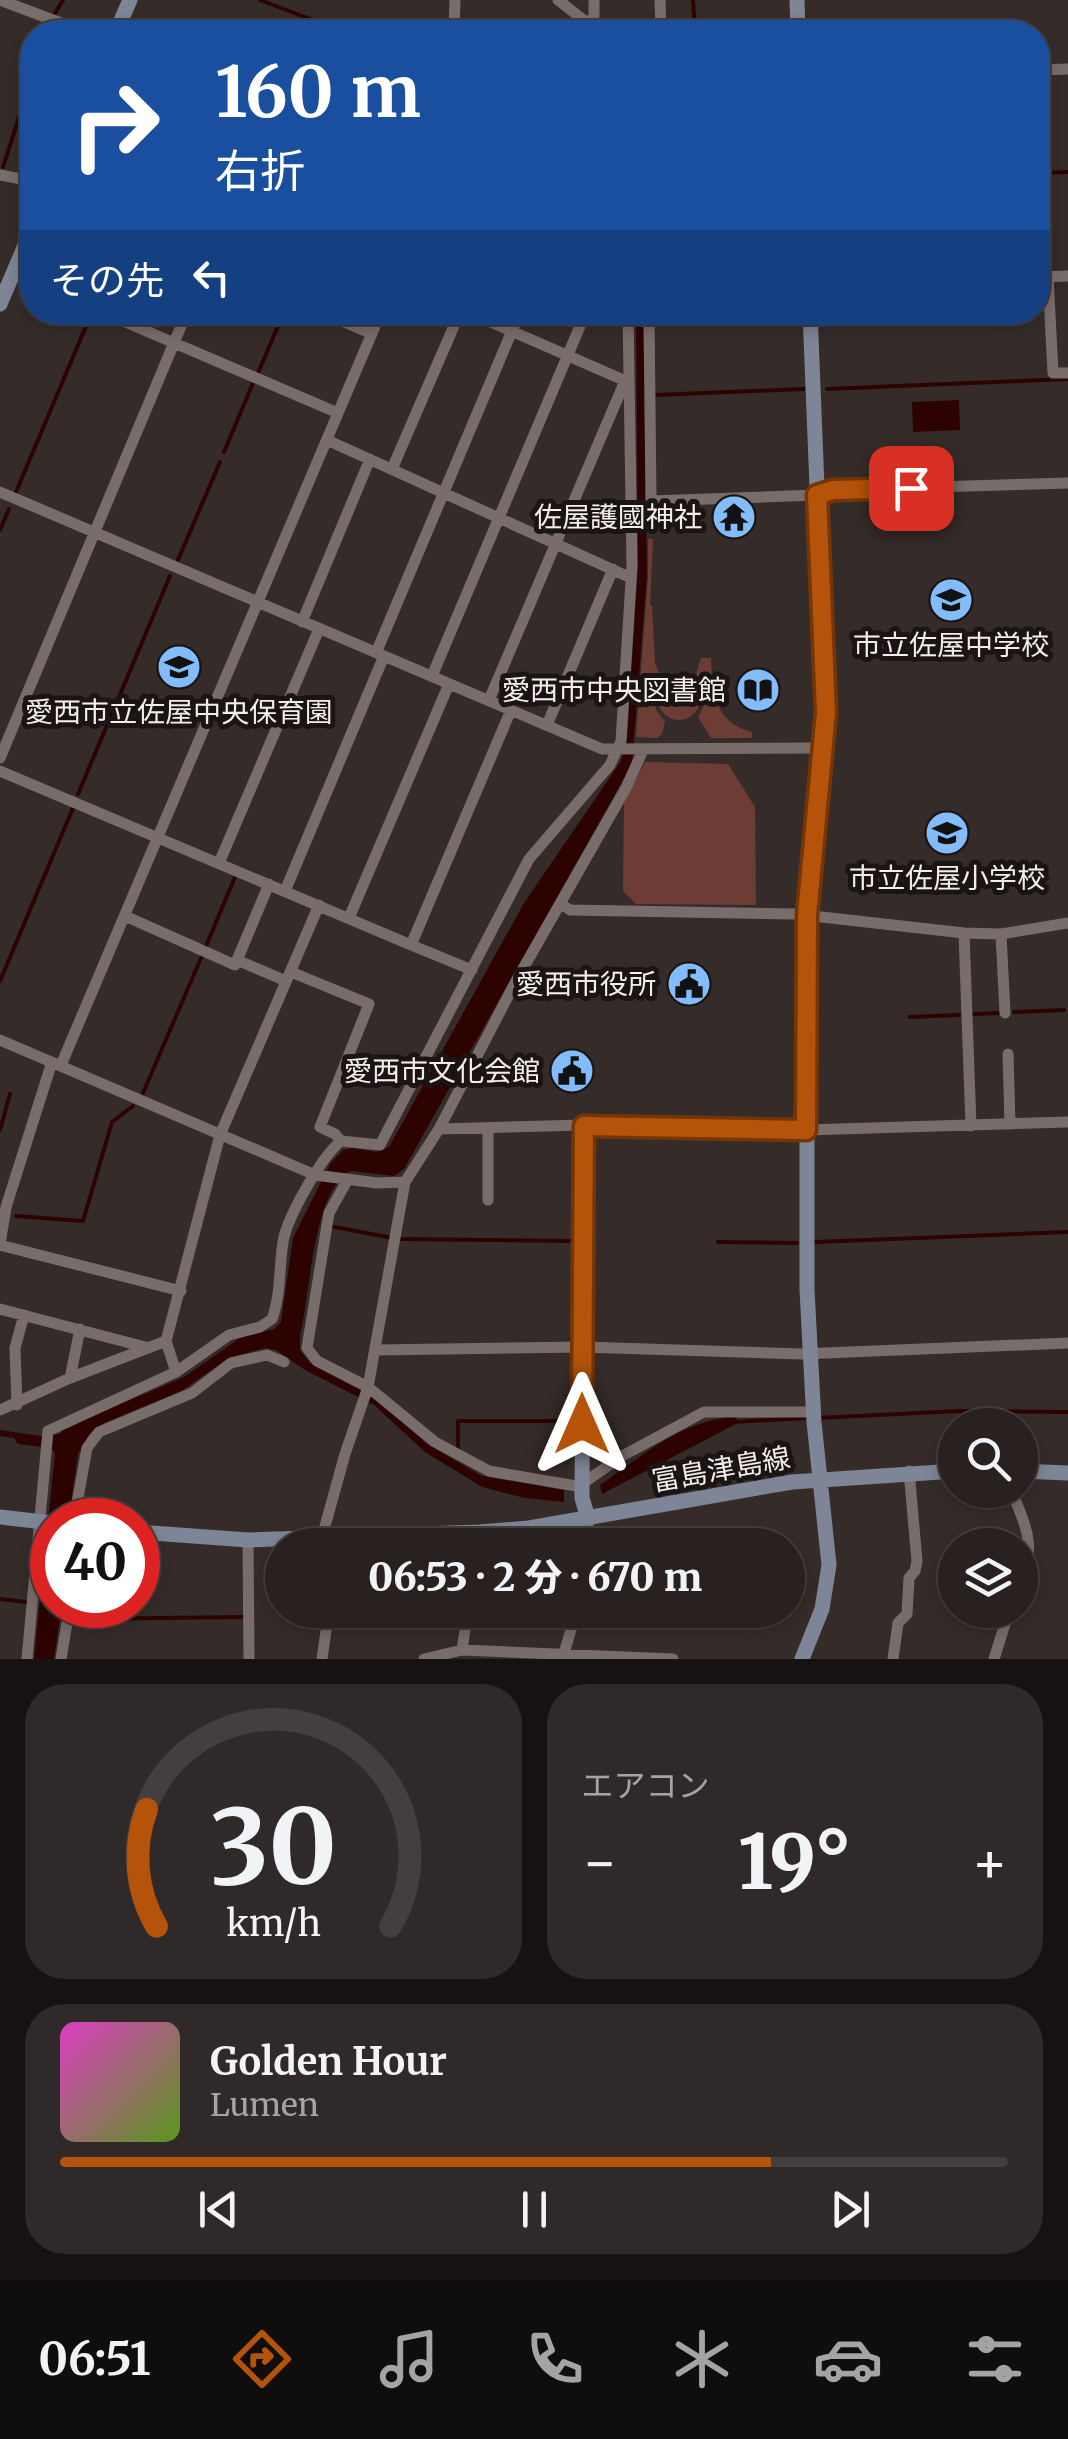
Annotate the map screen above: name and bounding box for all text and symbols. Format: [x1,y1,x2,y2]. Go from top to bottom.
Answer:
text: 160 m [215,48,421,136]
icon: right [50,60,180,190]
text: 右折 [215,143,305,199]
icon: left [184,250,239,305]
text: その先 [50,257,164,304]
pin [869,446,954,531]
icon: arrive [884,461,939,516]
temple icon: 佐屋護國神社 [711,494,757,540]
place label: 佐屋護國神社 [534,499,702,535]
school or university icon: 市立佐屋中学校 [928,577,974,623]
place label: 市立佐屋中学校 [853,627,1049,663]
school or university icon: 愛西市立佐屋中央保育園 [156,644,202,690]
library icon: 愛西市中央図書館 [735,667,781,713]
place label: 愛西市中央図書館 [502,672,726,708]
place label: 愛西市立佐屋中央保育園 [25,694,333,730]
school or university icon: 市立佐屋小学校 [924,810,970,856]
place label: 市立佐屋小学校 [849,860,1045,896]
public building icon: 愛西市役所 [666,961,712,1007]
place label: 愛西市役所 [516,966,656,1002]
public building icon: 愛西市文化会館 [549,1048,595,1094]
place label: 愛西市文化会館 [344,1053,540,1089]
position arrow [530,1372,634,1476]
map controls [938,1408,1038,1628]
button: search [938,1408,1038,1508]
street label: 富島津島線 [649,1439,793,1499]
speed limit sign: 40 [30,1498,160,1628]
button: layers [938,1528,1038,1628]
text: 06:53 · 2 分 · 670 m [368,1554,702,1601]
text: エアコン [582,1766,710,1806]
text: 30 [210,1782,337,1912]
text: 19° [738,1815,852,1909]
text: − [582,1828,618,1897]
text: + [971,1828,1008,1897]
text: km/h [226,1901,321,1946]
text: Golden Hour [210,2038,447,2085]
text: Lumen [210,2085,319,2125]
icon: previous [191,2182,246,2237]
icon: pause [507,2182,562,2237]
icon: next [823,2182,878,2237]
icon: directions [227,2324,297,2394]
icon: music [374,2324,444,2394]
icon: phone [520,2324,590,2394]
icon: climate [667,2324,737,2394]
icon: car [813,2324,883,2394]
icon: filters [960,2324,1030,2394]
text: 06:51 [38,2331,151,2387]

